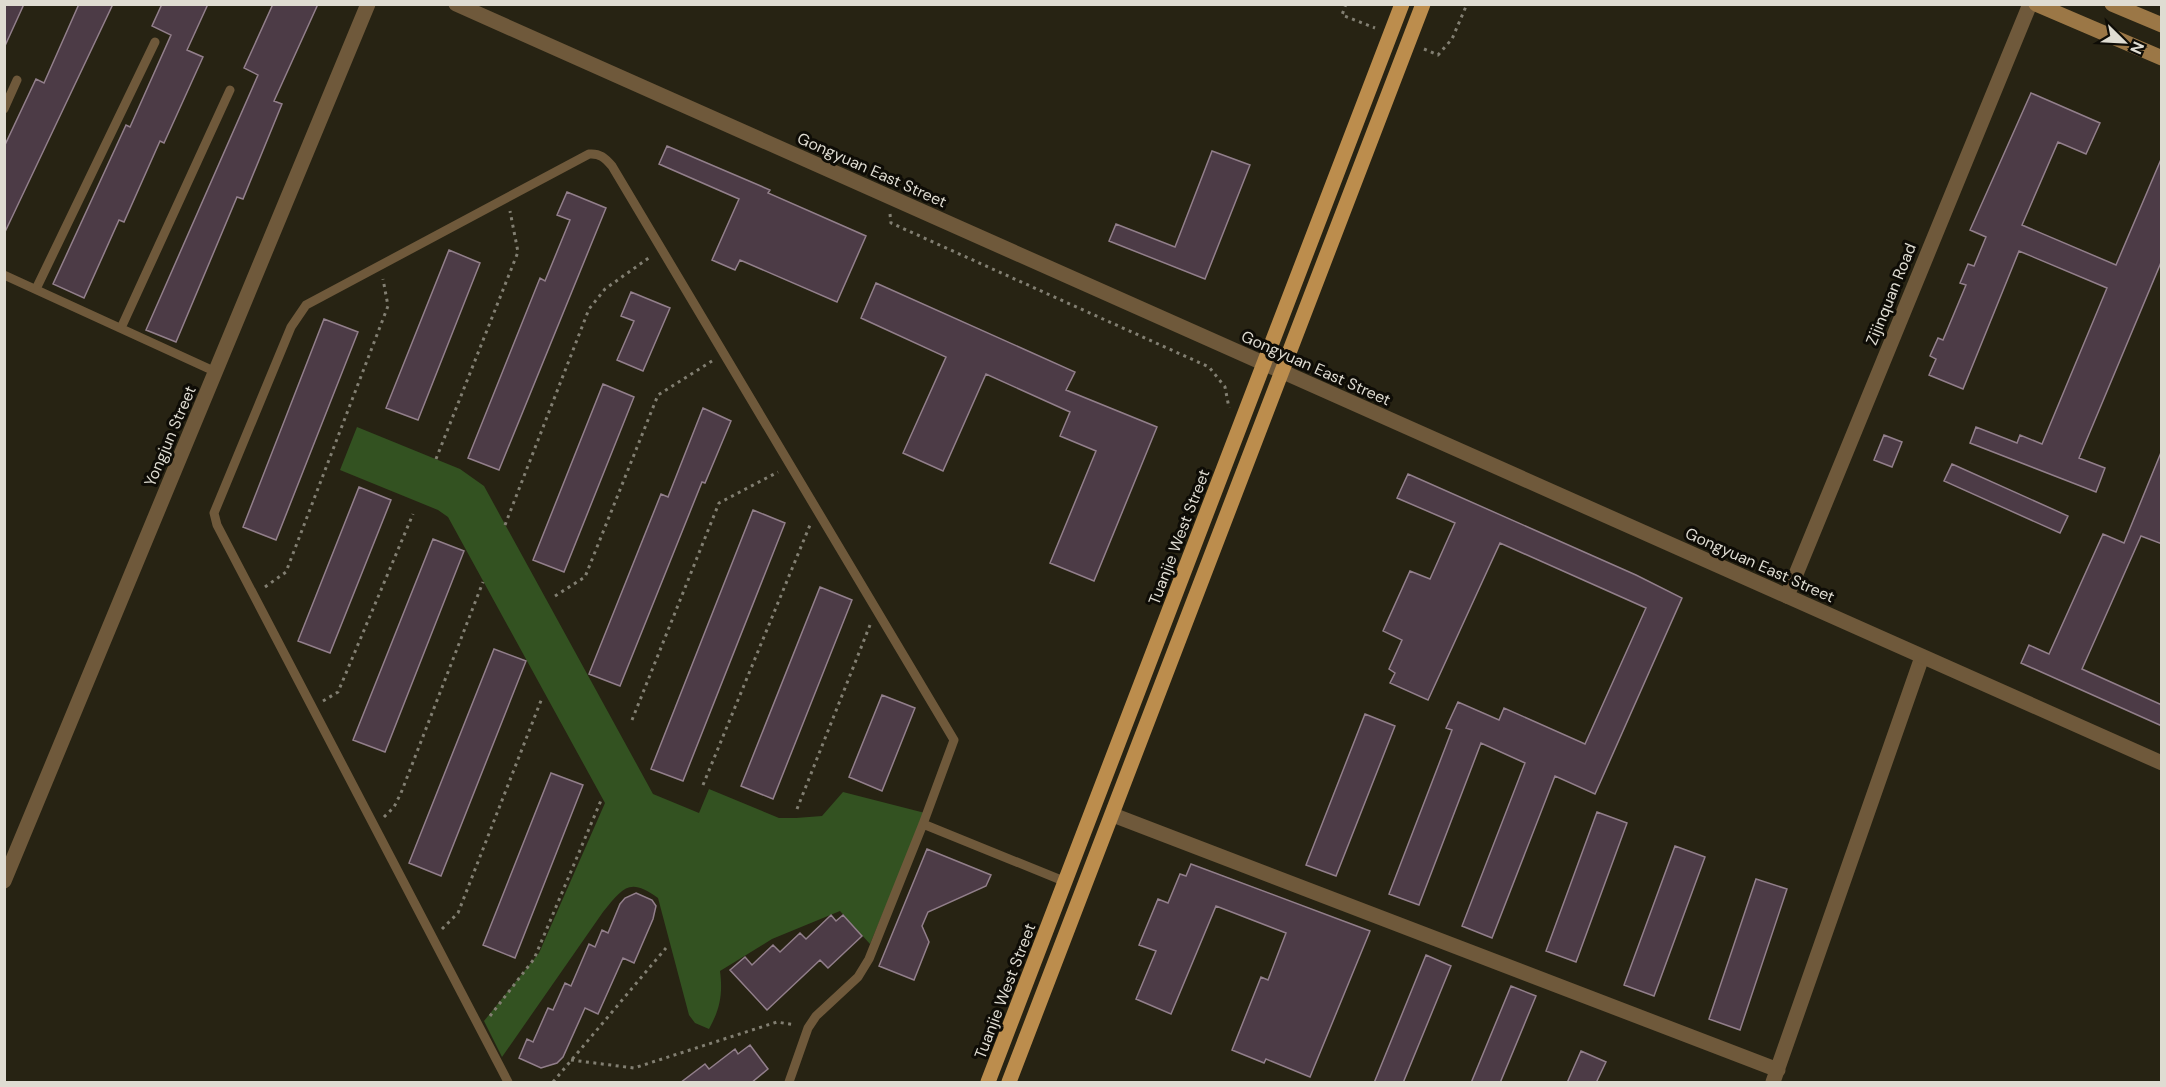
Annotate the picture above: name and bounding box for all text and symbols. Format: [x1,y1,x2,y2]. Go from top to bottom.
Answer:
north arrow [2094,12,2154,72]
text: N [2125,38,2149,57]
street label: Gongyuan East Street [794,128,950,212]
street label: Zijinquan Road [1861,240,1921,348]
street label: Gongyuan East Street [1238,326,1394,410]
street label: Yongjun Street [139,382,201,490]
street label: Tuanjie West Street [1143,466,1215,608]
street label: Gongyuan East Street [1682,523,1838,607]
street label: Tuanjie West Street [969,920,1041,1062]

